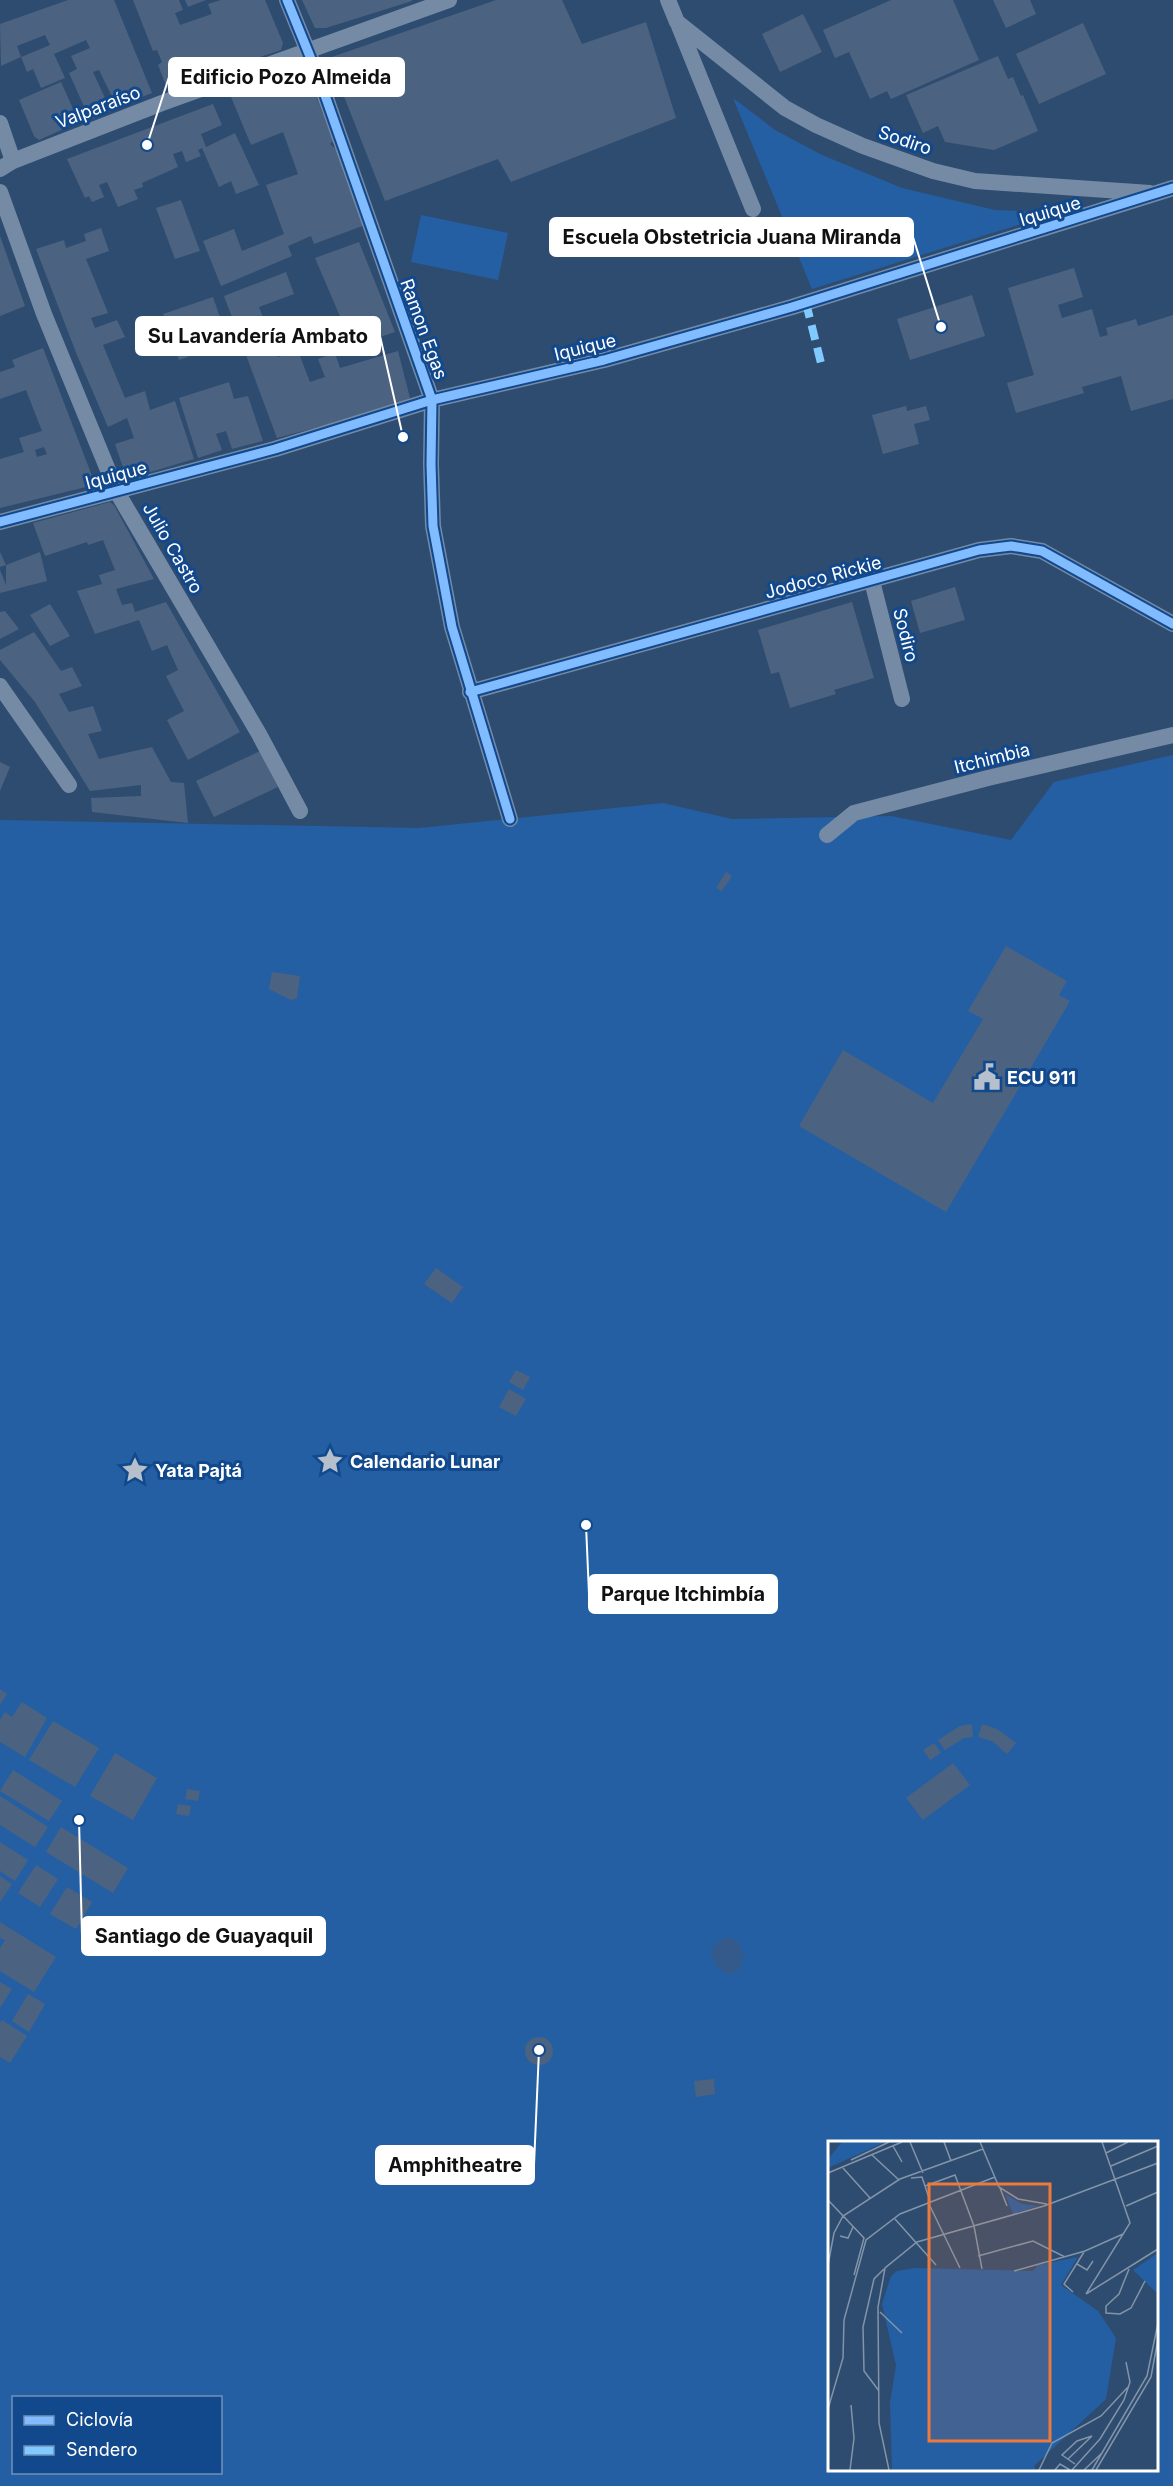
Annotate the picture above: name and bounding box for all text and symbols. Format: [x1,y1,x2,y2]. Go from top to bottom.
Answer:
callout: Edificio Pozo Almeida [169,58,404,96]
text: Edificio Pozo Almeida [181,65,391,89]
street label: Valparaíso [53,81,143,133]
street label: Sodiro [876,121,934,159]
street label: Iquique [1017,192,1083,230]
callout: Escuela Obstetricia Juana Miranda [550,218,913,256]
text: Escuela Obstetricia Juana Miranda [563,225,901,249]
street label: Ramon Egas [396,276,452,382]
callout: Su Lavandería Ambato [136,317,380,355]
text: Su Lavandería Ambato [148,324,368,348]
street label: Iquique [552,329,618,365]
street label: Iquique [83,457,149,493]
street label: Julio Castro [139,499,207,597]
street label: Jodoco Rickie [762,551,884,603]
street label: Sodiro [889,606,923,664]
street label: Itchimbia [952,738,1032,778]
public building icon: ECU 911 [972,1062,1002,1092]
place label: ECU 911 [1007,1067,1076,1088]
place icon: Calendario Lunar [315,1446,345,1476]
place label: Calendario Lunar [350,1451,500,1472]
place icon: Yata Pajtá [120,1455,150,1485]
place label: Yata Pajtá [155,1460,242,1481]
callout: Parque Itchimbía [589,1575,777,1613]
text: Parque Itchimbía [601,1582,765,1606]
callout: Santiago de Guayaquil [82,1917,325,1955]
text: Santiago de Guayaquil [95,1924,313,1948]
inset map [828,2141,1158,2471]
callout: Amphitheatre [376,2146,534,2184]
text: Amphitheatre [388,2153,522,2177]
legend [12,2396,222,2474]
text: Ciclovía [66,2409,133,2430]
text: Sendero [66,2439,137,2460]

